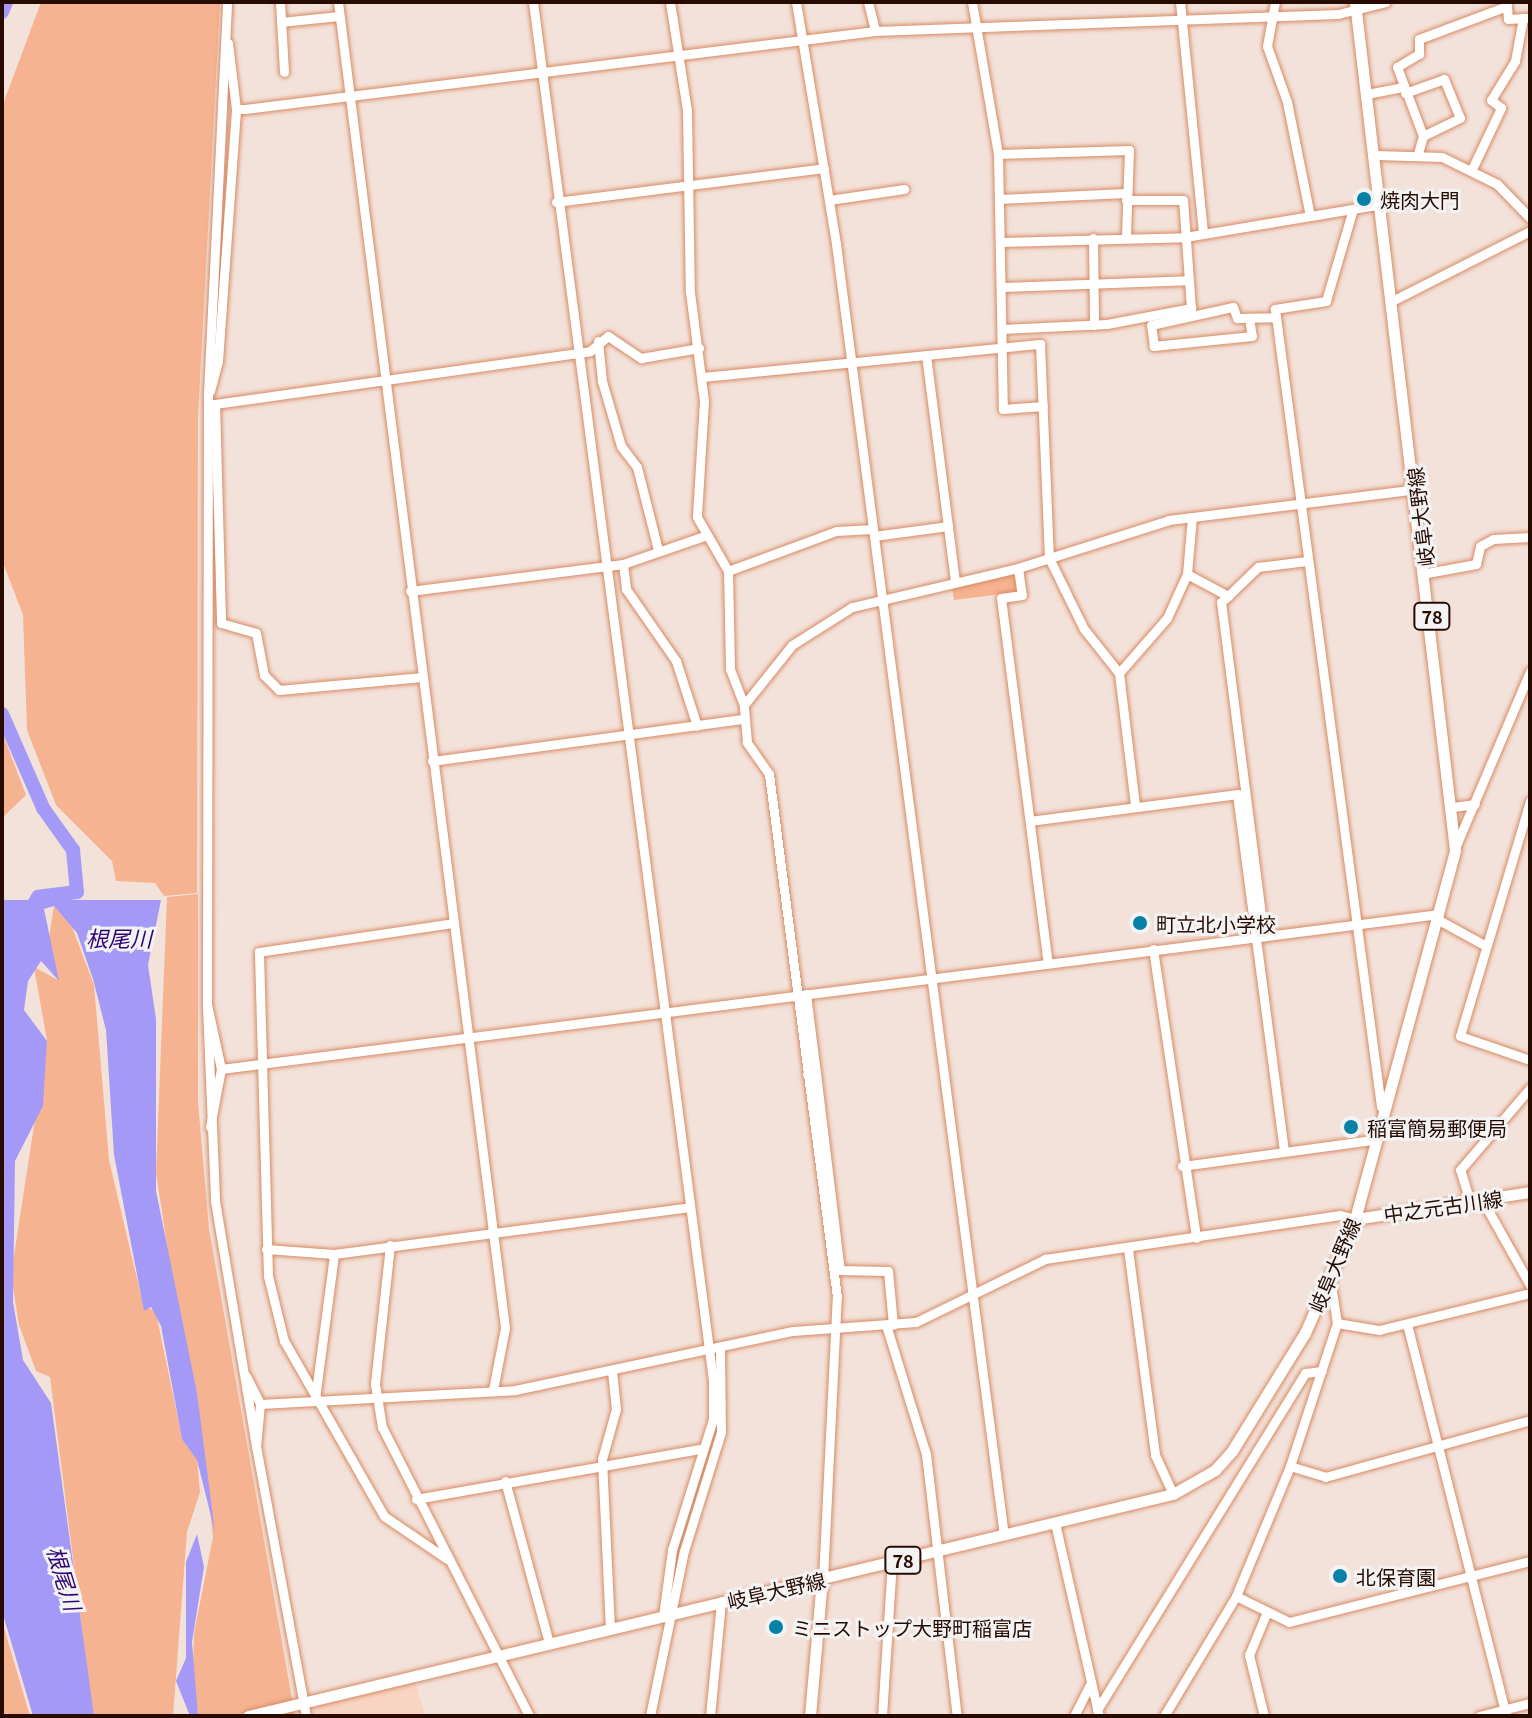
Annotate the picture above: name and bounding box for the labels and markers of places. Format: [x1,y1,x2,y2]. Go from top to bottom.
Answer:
place label: 焼肉大門 [1380,187,1460,211]
marker: 焼肉大門 [1355,190,1373,208]
place label: 町立北小学校 [1156,911,1276,935]
marker: 町立北小学校 [1131,914,1149,932]
place label: 稲富簡易郵便局 [1367,1115,1507,1139]
marker: 稲富簡易郵便局 [1342,1118,1360,1136]
place label: 北保育園 [1356,1564,1436,1588]
marker: 北保育園 [1331,1567,1349,1585]
place label: ミニストップ大野町稲富店 [792,1615,1032,1639]
marker: ミニストップ大野町稲富店 [767,1618,785,1636]

